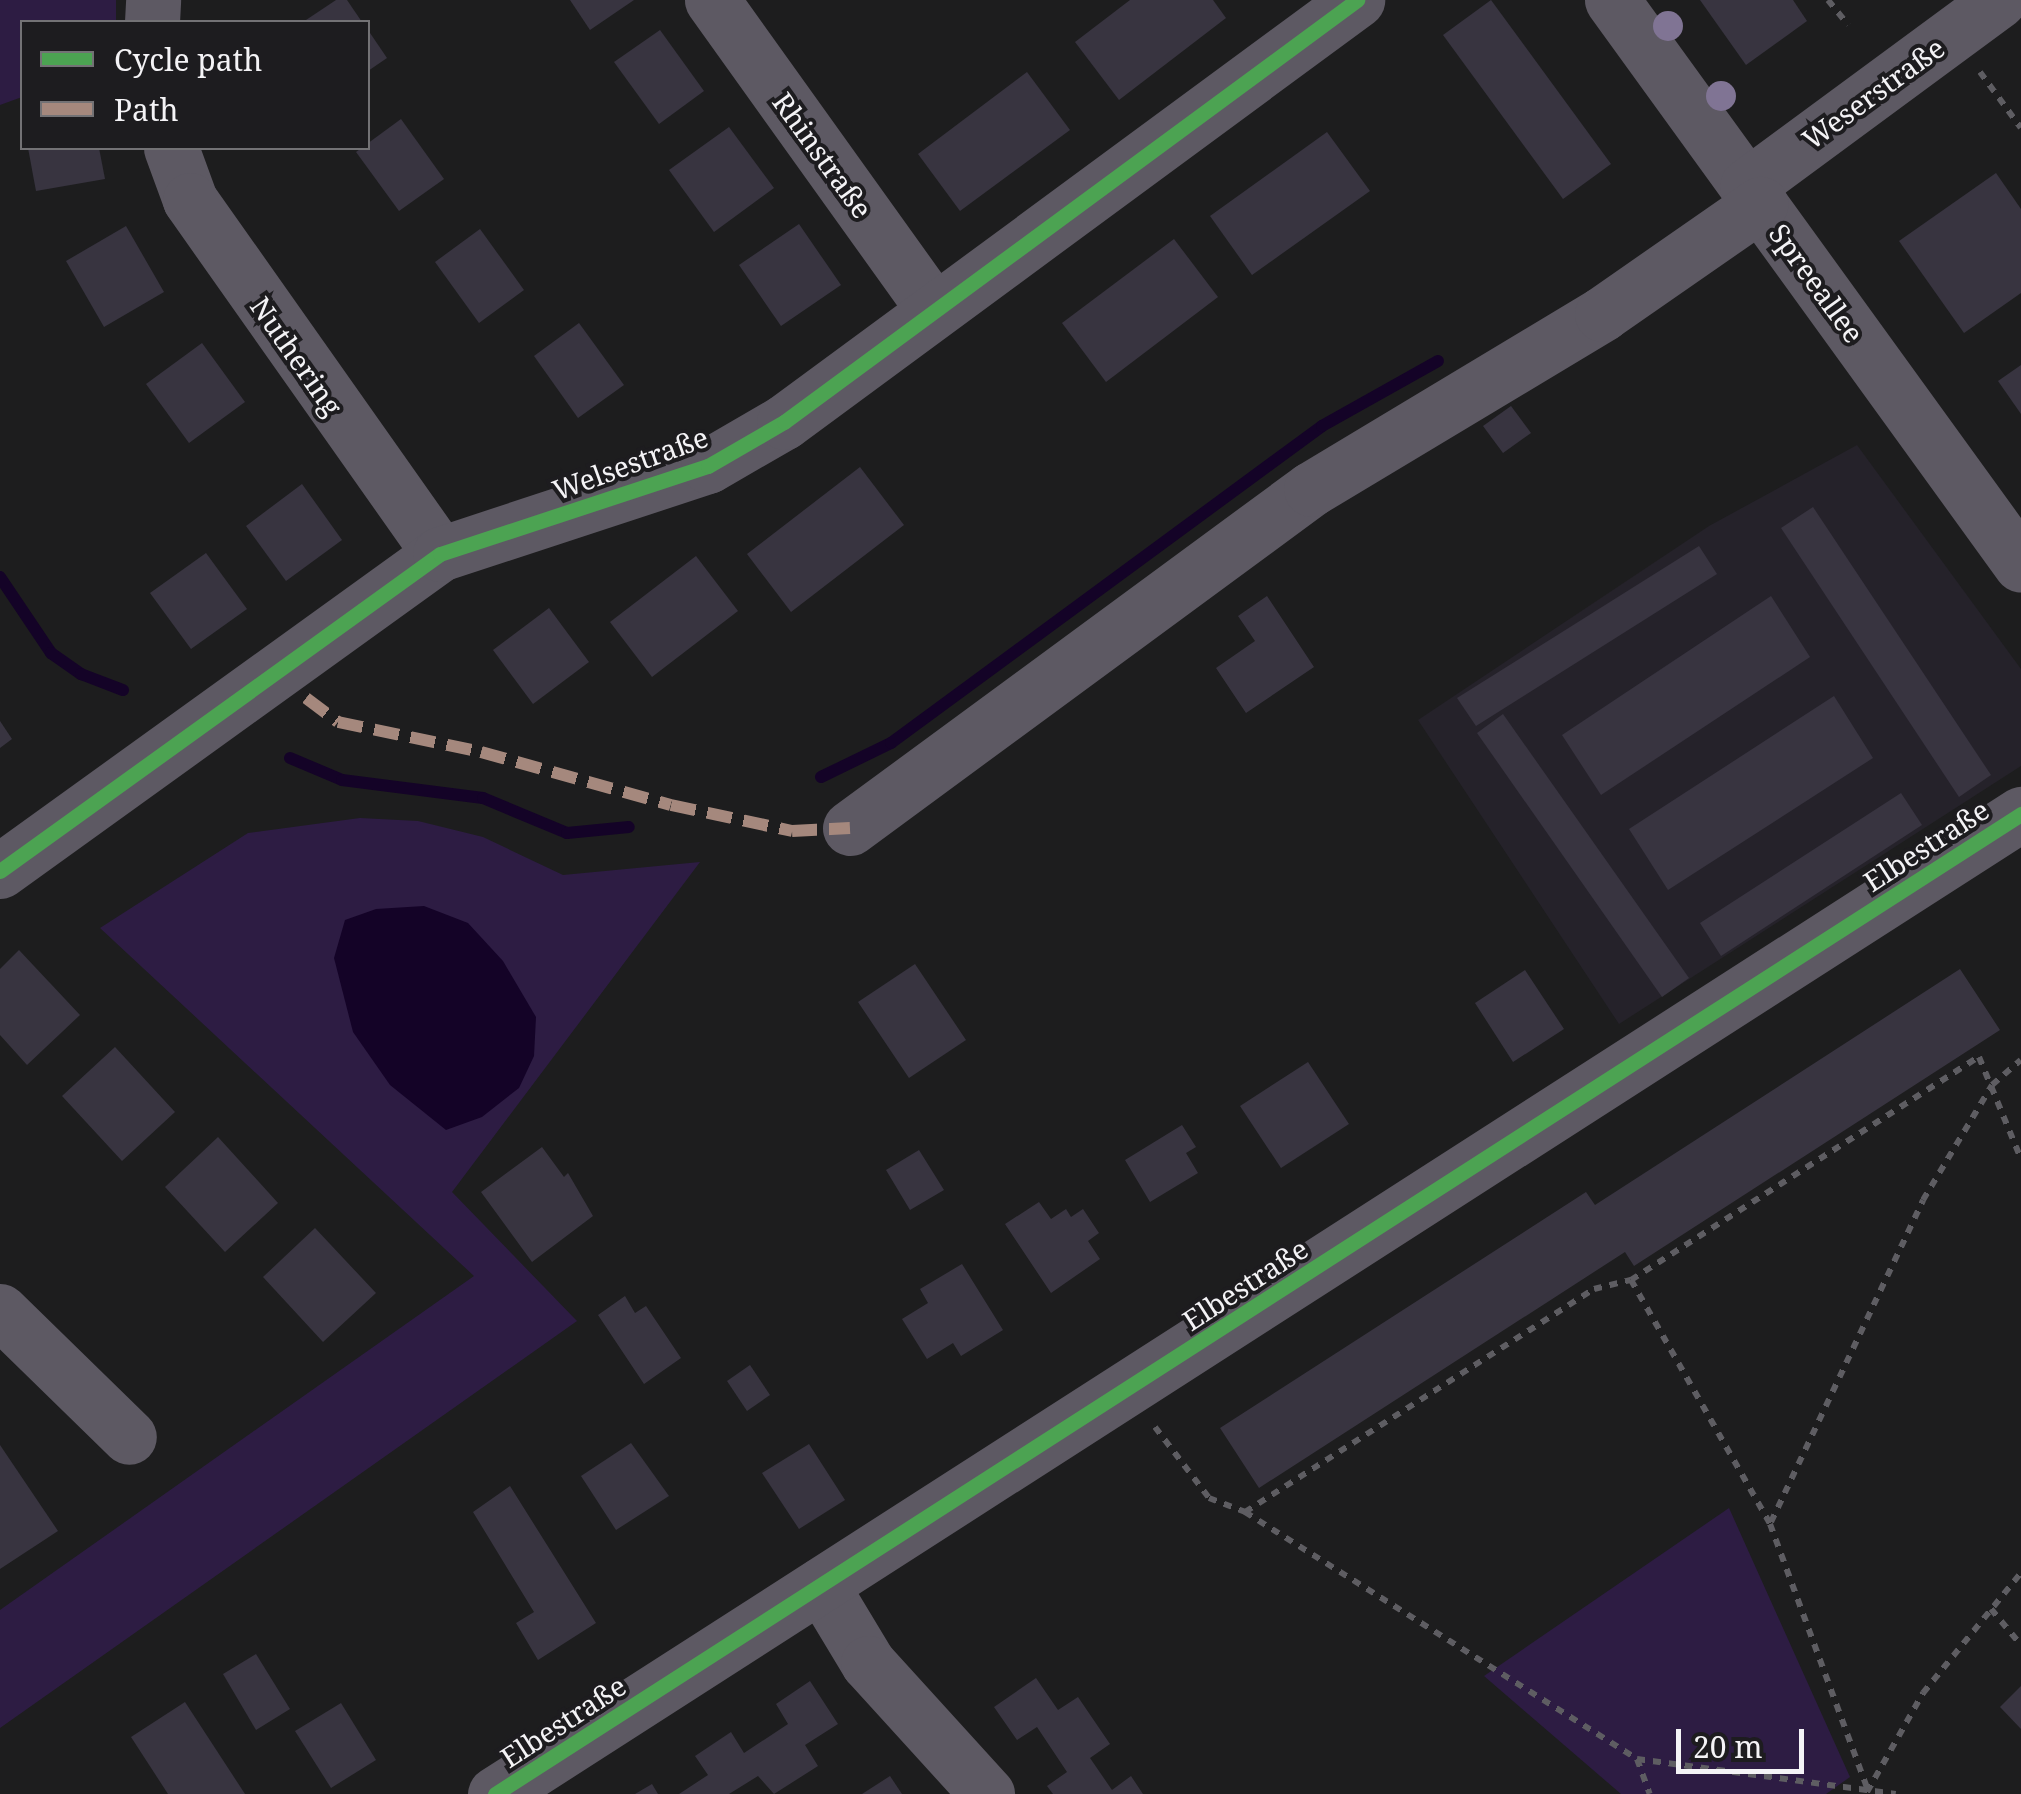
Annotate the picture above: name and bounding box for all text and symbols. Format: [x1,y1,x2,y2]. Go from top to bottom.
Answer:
legend [20,20,370,150]
street label: Weserstraße [1795,30,1951,156]
text: Cycle path [114,39,262,80]
street label: Rhinstraße [766,86,880,224]
text: Path [114,89,179,130]
street label: Spreeallee [1763,217,1871,349]
street label: Nuthering [244,290,350,422]
street label: Welsestraße [548,419,712,507]
street label: Elbestraße [1857,792,1995,898]
street label: Elbestraße [1176,1231,1314,1337]
street label: Elbestraße [494,1668,632,1774]
scale bar [1681,1709,1808,1771]
text: 20 m [1693,1726,1763,1767]

